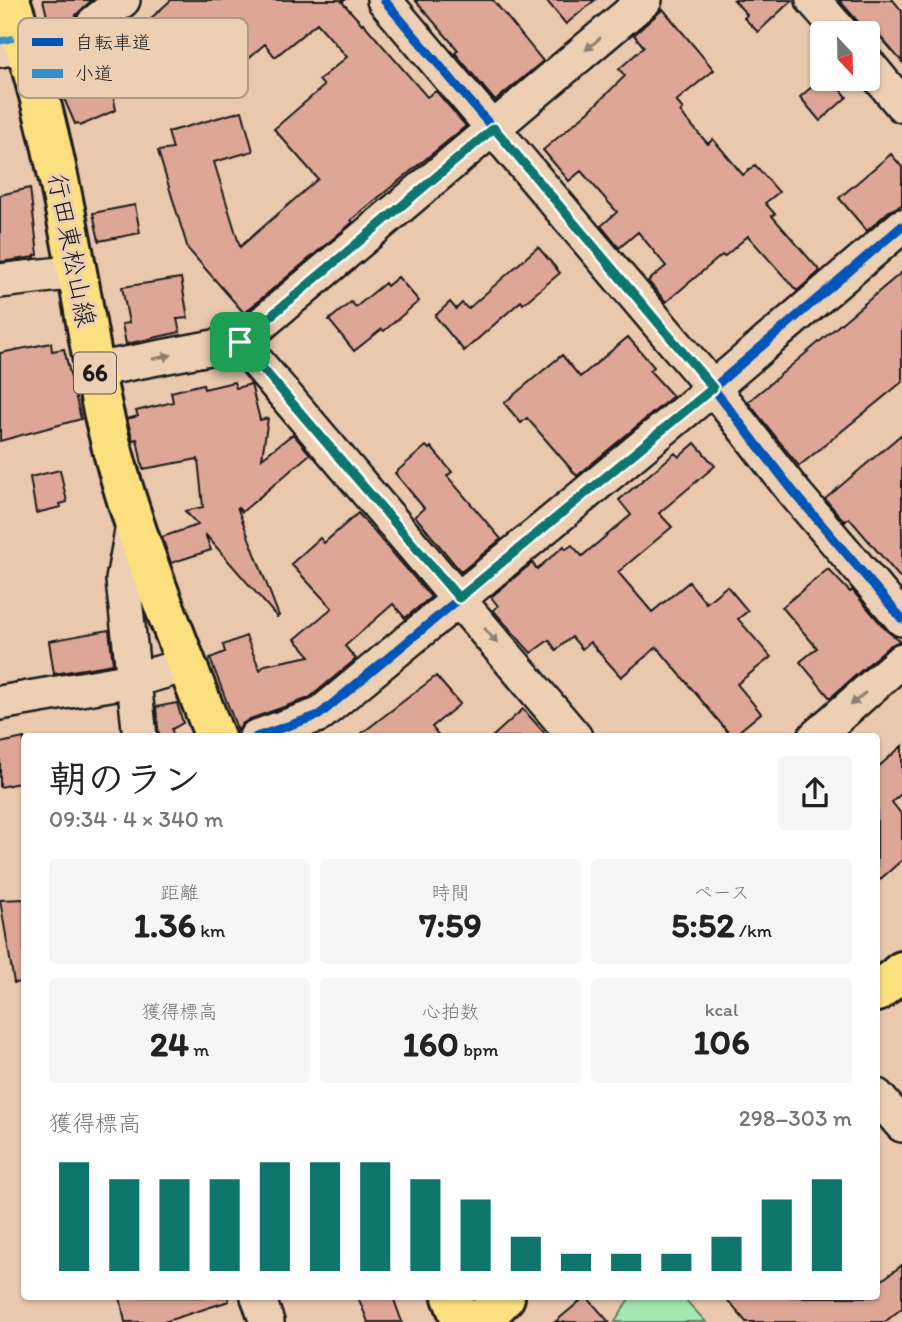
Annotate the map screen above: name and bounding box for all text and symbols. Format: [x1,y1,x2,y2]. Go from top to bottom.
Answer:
legend [18,18,248,98]
north arrow [810,21,880,91]
map controls [810,21,880,91]
text: 自転車道 [75,31,151,54]
one-way arrow [584,36,601,51]
text: 小道 [75,62,113,85]
street label: 行田東松山線 [41,170,103,330]
pin [210,312,270,372]
icon: arrive [221,323,259,361]
one-way arrow [151,351,173,362]
road number: 66 [74,352,116,394]
one-way arrow [483,628,498,645]
one-way arrow [850,691,867,706]
text: 朝のラン [49,756,201,802]
button: share [778,756,852,830]
text: 09:34 · 4 × 340 m [49,805,224,833]
text: 距離 [160,881,199,904]
text: 時間 [431,881,470,904]
text: ペース [694,881,749,904]
text: 1.36 [134,904,196,946]
text: 7:59 [419,904,482,946]
text: 5:52 [671,904,735,946]
text: km [196,919,225,942]
text: /km [735,919,772,942]
text: kcal [705,998,738,1021]
text: 獲得標高 [141,1000,218,1023]
text: 心拍数 [422,1000,479,1023]
text: 106 [693,1021,750,1063]
text: 24 [150,1023,189,1065]
text: 160 [403,1023,459,1065]
text: m [189,1038,209,1061]
text: bpm [459,1038,498,1061]
text: 298–303 m [739,1104,852,1132]
text: 獲得標高 [49,1109,141,1137]

